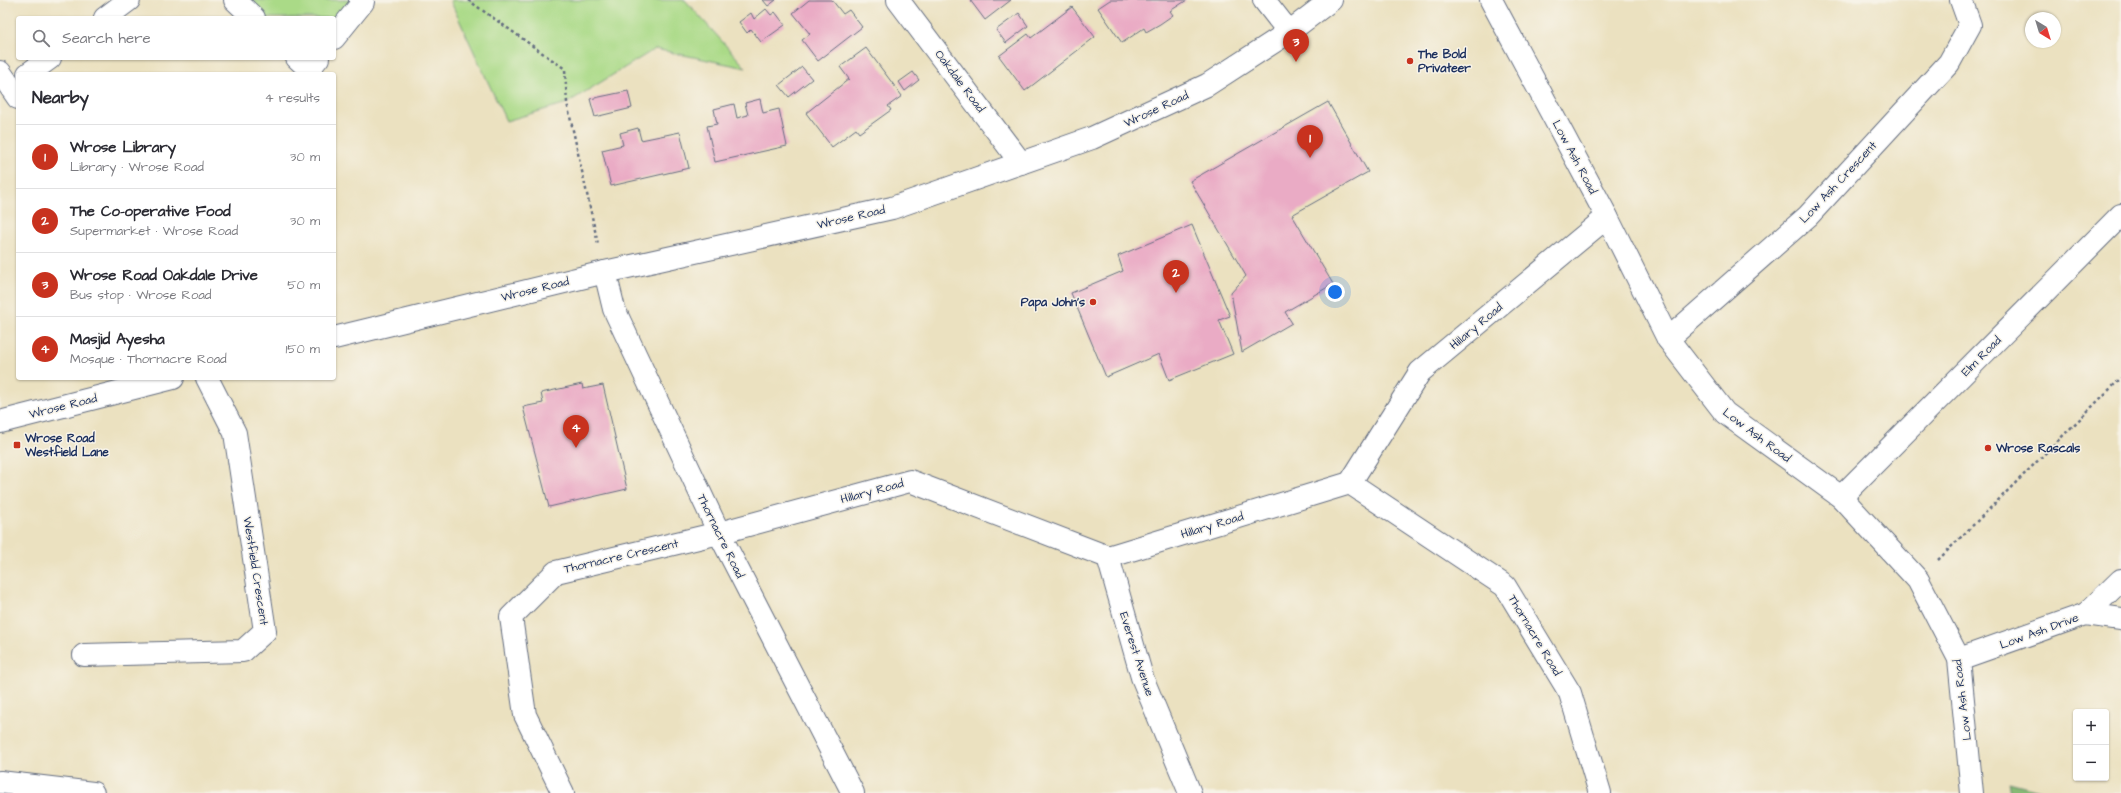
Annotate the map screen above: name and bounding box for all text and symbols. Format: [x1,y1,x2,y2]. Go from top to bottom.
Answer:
north arrow [2025,12,2061,48]
search box [16,16,336,60]
icon: search [30,27,52,49]
text: Search here [62,28,151,49]
pin: 3 [1283,29,1309,62]
street label: Oakdale Road [930,46,989,116]
place label: The Bold Privateer [1417,46,1471,77]
marker: The Bold Privateer [1405,56,1415,66]
text: Nearby [32,86,89,110]
street label: Wrose Road [1121,87,1191,132]
text: 4 results [265,89,320,107]
street label: Low Ash Road [1548,117,1601,197]
pin: 1 [1297,125,1323,158]
text: Wrose Library [70,137,176,158]
street label: Low Ash Crescent [1796,137,1881,227]
text: 1 [44,148,46,166]
text: 30 m [290,148,320,166]
text: Library · Wrose Road [70,158,204,176]
text: The Co-operative Food [70,201,231,222]
street label: Wrose Road [815,201,887,234]
text: 2 [41,212,49,230]
text: 30 m [290,212,320,230]
text: Supermarket · Wrose Road [70,222,238,240]
pin: 2 [1163,260,1189,293]
text: Wrose Road Oakdale Drive [70,265,258,286]
street label: Wrose Road [499,273,571,306]
text: 3 [42,276,48,294]
text: 50 m [287,276,320,294]
your location [1325,282,1345,302]
text: Bus stop · Wrose Road [70,286,211,304]
place label: Papa John's [1021,294,1085,312]
marker: Papa John's [1088,297,1098,307]
street label: Hillary Road [1446,299,1507,354]
text: Masjid Ayesha [70,329,165,350]
street label: Elm Road [1957,332,2005,380]
text: 4 [41,340,49,358]
text: 150 m [286,340,320,358]
text: Mosque · Thornacre Road [70,350,227,368]
street label: Wrose Road [27,390,99,423]
street label: Low Ash Road [1719,404,1794,467]
pin: 4 [563,415,589,448]
place label: Wrose Road Westfield Lane [24,430,109,461]
marker: Wrose Road Westfield Lane [12,440,22,450]
place label: Wrose Rascals [1995,440,2080,457]
marker: Wrose Rascals [1983,443,1993,453]
street label: Hillary Road [839,475,906,509]
street label: Thornacre Road [693,491,748,581]
street label: Hillary Road [1179,508,1246,544]
street label: Westfield Crescent [239,516,272,627]
street label: Thornacre Crescent [562,535,680,578]
street label: Thornacre Road [1504,591,1566,679]
street label: Low Ash Drive [1997,609,2082,654]
street label: Everest Avenue [1115,610,1158,699]
street label: Low Ash Road [1949,658,1976,741]
map controls [2073,709,2109,781]
button: + [2073,709,2109,745]
button: − [2073,745,2109,781]

